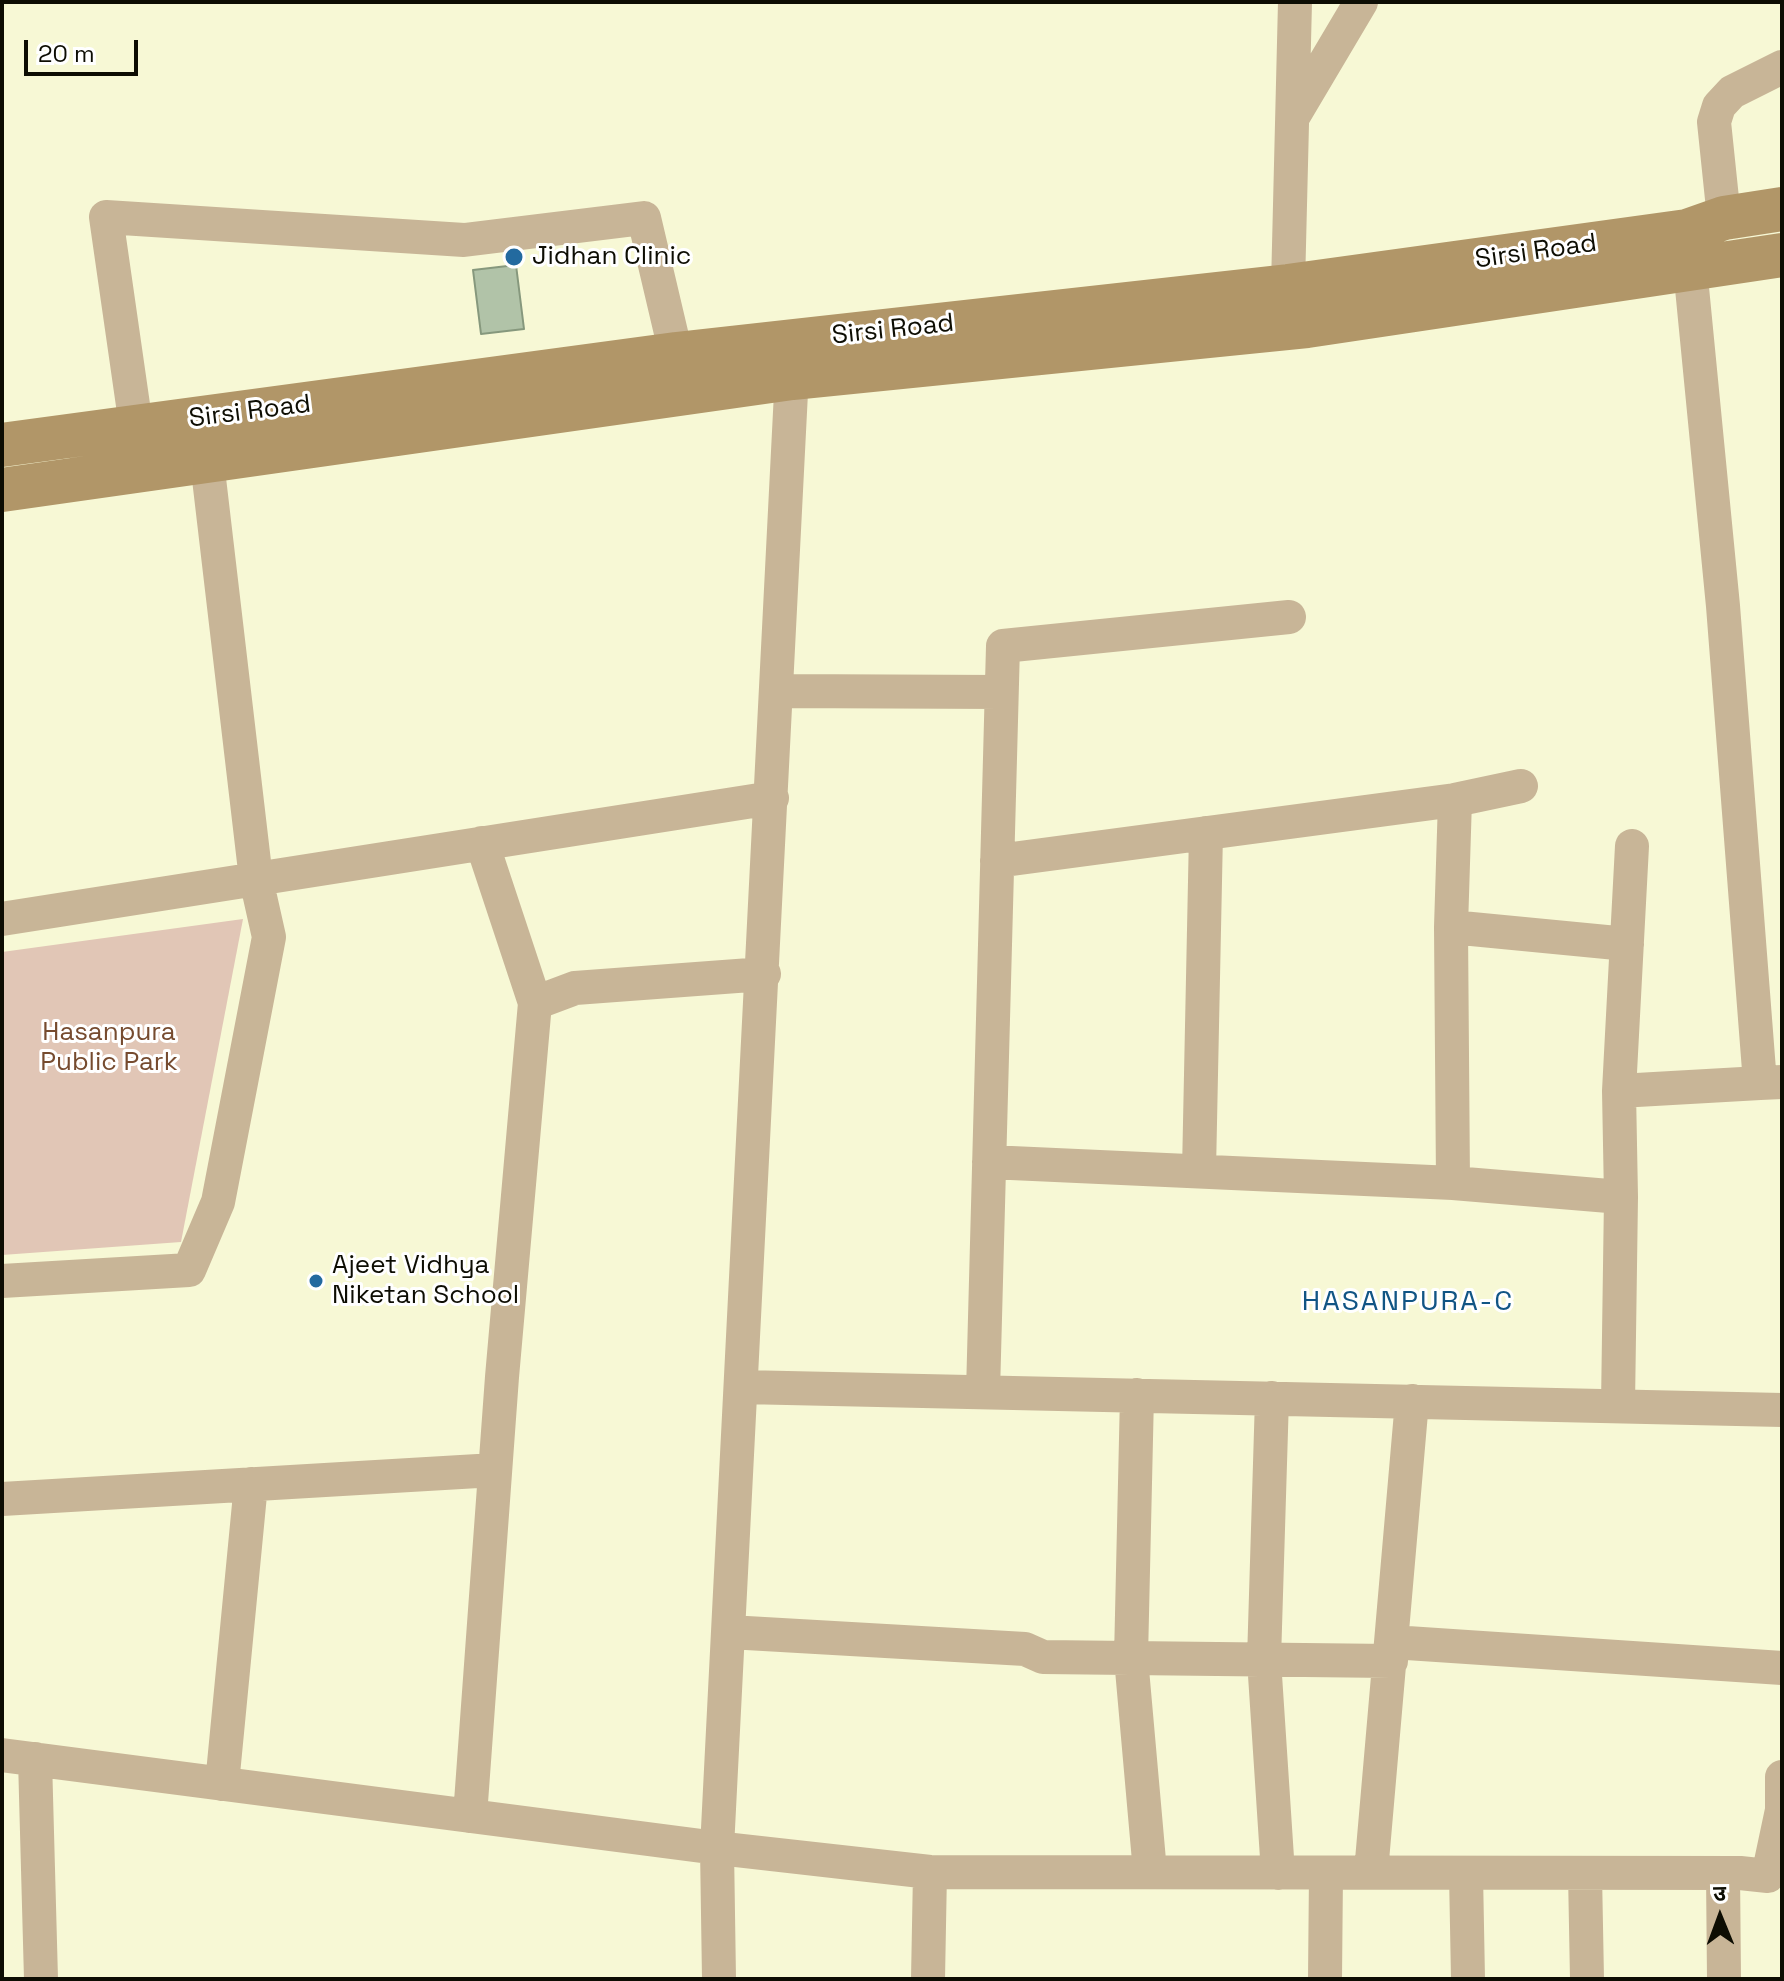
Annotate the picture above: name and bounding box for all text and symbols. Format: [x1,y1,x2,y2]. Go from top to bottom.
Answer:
scale bar [28,24,142,74]
text: 20 m [38,38,95,69]
street label: Sirsi Road [1473,228,1599,276]
place label: Jidhan Clinic [532,241,691,273]
marker: Jidhan Clinic [503,246,525,268]
street label: Sirsi Road [830,308,956,352]
street label: Sirsi Road [187,389,313,435]
park label: Hasanpura Public Park [40,1017,178,1078]
place label: Ajeet Vidhya Niketan School [332,1250,519,1312]
marker: Ajeet Vidhya Niketan School [307,1272,325,1290]
district label: HASANPURA-C [1302,1285,1514,1319]
north arrow [1680,1877,1760,1957]
text: उ [1713,1879,1726,1907]

